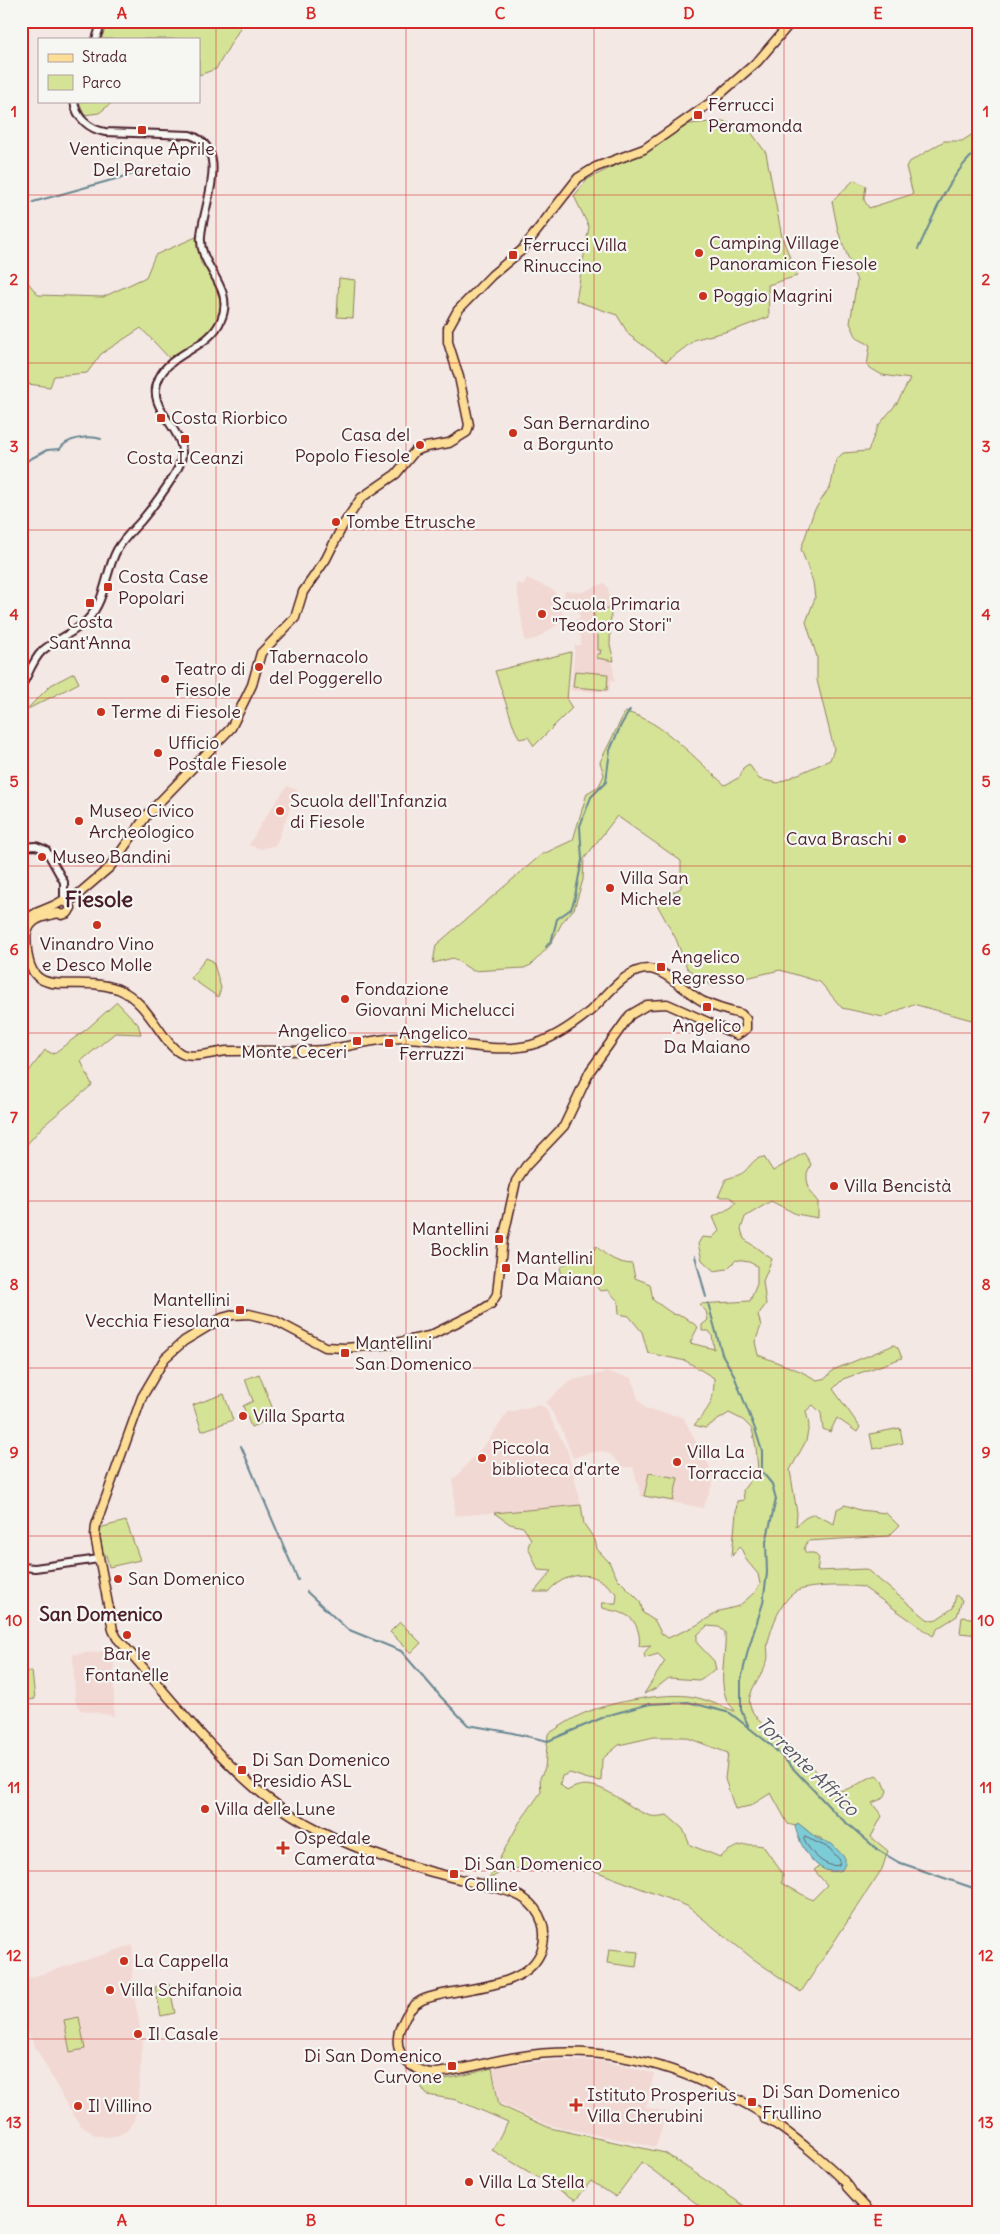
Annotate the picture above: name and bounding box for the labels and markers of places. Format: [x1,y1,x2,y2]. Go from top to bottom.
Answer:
place label: Ferrucci Peramonda [708,93,802,137]
marker: Ferrucci Peramonda [692,109,704,121]
marker: Venticinque Aprile Del Paretaio [136,124,148,136]
place label: Venticinque Aprile Del Paretaio [69,137,215,181]
place label: Camping Village Panoramicon Fiesole [709,231,877,275]
place label: Ferrucci Villa Rinuccino [523,233,627,277]
marker: Camping Village Panoramicon Fiesole [693,247,705,259]
marker: Ferrucci Villa Rinuccino [507,249,519,261]
place label: Poggio Magrini [713,284,833,307]
marker: Poggio Magrini [697,290,709,302]
place label: Costa Riorbico [171,406,288,429]
place label: San Bernardino a Borgunto [523,411,650,455]
marker: Costa Riorbico [155,412,167,424]
place label: Casa del Popolo Fiesole [295,423,410,467]
marker: San Bernardino a Borgunto [507,427,519,439]
marker: Costa I Ceanzi [179,433,191,445]
marker: Casa del Popolo Fiesole [414,439,426,451]
place label: Costa I Ceanzi [126,446,244,469]
place label: Tombe Etrusche [346,510,476,533]
marker: Tombe Etrusche [330,516,342,528]
place label: Costa Case Popolari [118,565,208,609]
marker: Costa Case Popolari [102,581,114,593]
place label: Scuola Primaria "Teodoro Stori" [552,592,680,636]
marker: Costa Sant'Anna [84,597,96,609]
marker: Scuola Primaria "Teodoro Stori" [536,608,548,620]
place label: Costa Sant'Anna [49,610,131,654]
place label: Tabernacolo del Poggerello [269,645,383,689]
place label: Teatro di Fiesole [175,657,245,701]
marker: Tabernacolo del Poggerello [253,661,265,673]
marker: Teatro di Fiesole [159,673,171,685]
place label: Terme di Fiesole [111,700,241,723]
marker: Terme di Fiesole [95,706,107,718]
place label: Ufficio Postale Fiesole [168,731,287,775]
marker: Ufficio Postale Fiesole [152,747,164,759]
place label: Scuola dell'Infanzia di Fiesole [290,789,447,833]
place label: Museo Civico Archeologico [89,799,194,843]
marker: Scuola dell'Infanzia di Fiesole [274,805,286,817]
marker: Museo Civico Archeologico [73,815,85,827]
place label: Cava Braschi [786,827,892,850]
marker: Cava Braschi [896,833,908,845]
place label: Museo Bandini [52,845,171,868]
marker: Museo Bandini [36,851,48,863]
place label: Villa San Michele [620,866,689,910]
marker: Villa San Michele [604,882,616,894]
marker: Vinandro Vino e Desco Molle [91,919,103,931]
place label: Vinandro Vino e Desco Molle [40,932,154,976]
place label: Angelico Regresso [671,945,745,989]
marker: Angelico Regresso [655,961,667,973]
place label: Fondazione Giovanni Michelucci [355,977,515,1021]
marker: Fondazione Giovanni Michelucci [339,993,351,1005]
marker: Angelico Da Maiano [701,1001,713,1013]
place label: Angelico Da Maiano [664,1014,750,1058]
place label: Angelico Monte Ceceri [241,1019,347,1063]
place label: Angelico Ferruzzi [399,1021,468,1065]
marker: Angelico Monte Ceceri [351,1035,363,1047]
marker: Angelico Ferruzzi [383,1037,395,1049]
place label: Villa Bencistà [844,1174,952,1197]
marker: Villa Bencistà [828,1180,840,1192]
place label: Mantellini Bocklin [412,1217,489,1261]
marker: Mantellini Bocklin [493,1233,505,1245]
place label: Mantellini Da Maiano [516,1246,603,1290]
marker: Mantellini Da Maiano [500,1262,512,1274]
place label: Mantellini Vecchia Fiesolana [85,1288,230,1332]
marker: Mantellini Vecchia Fiesolana [234,1304,246,1316]
place label: Mantellini San Domenico [355,1331,472,1375]
marker: Mantellini San Domenico [339,1347,351,1359]
place label: Villa Sparta [253,1404,345,1427]
marker: Villa Sparta [237,1410,249,1422]
place label: Piccola biblioteca d'arte [492,1436,620,1480]
place label: Villa La Torraccia [687,1440,763,1484]
marker: Piccola biblioteca d'arte [476,1452,488,1464]
marker: Villa La Torraccia [671,1456,683,1468]
place label: San Domenico [128,1567,245,1590]
marker: San Domenico [112,1573,124,1585]
marker: Bar le Fontanelle [121,1629,133,1641]
place label: Bar le Fontanelle [85,1642,169,1686]
place label: Di San Domenico Presidio ASL [252,1748,390,1792]
marker: Di San Domenico Presidio ASL [236,1764,248,1776]
place label: Villa delle Lune [215,1797,335,1820]
marker: Villa delle Lune [199,1803,211,1815]
place label: Ospedale Camerata [294,1826,375,1870]
marker: Ospedale Camerata [276,1841,290,1855]
place label: Di San Domenico Colline [464,1852,602,1896]
marker: Di San Domenico Colline [448,1868,460,1880]
place label: La Cappella [134,1949,229,1972]
marker: La Cappella [118,1955,130,1967]
place label: Villa Schifanoia [120,1978,242,2001]
marker: Villa Schifanoia [104,1984,116,1996]
place label: Il Casale [148,2022,218,2045]
marker: Il Casale [132,2028,144,2040]
place label: Di San Domenico Curvone [304,2044,442,2088]
marker: Di San Domenico Curvone [446,2060,458,2072]
place label: Di San Domenico Frullino [762,2080,900,2124]
place label: Istituto Prosperius Villa Cherubini [587,2083,737,2127]
place label: Il Villino [88,2094,152,2117]
marker: Di San Domenico Frullino [746,2096,758,2108]
marker: Istituto Prosperius Villa Cherubini [569,2098,583,2112]
marker: Il Villino [72,2100,84,2112]
place label: Villa La Stella [479,2170,585,2193]
marker: Villa La Stella [463,2176,475,2188]

